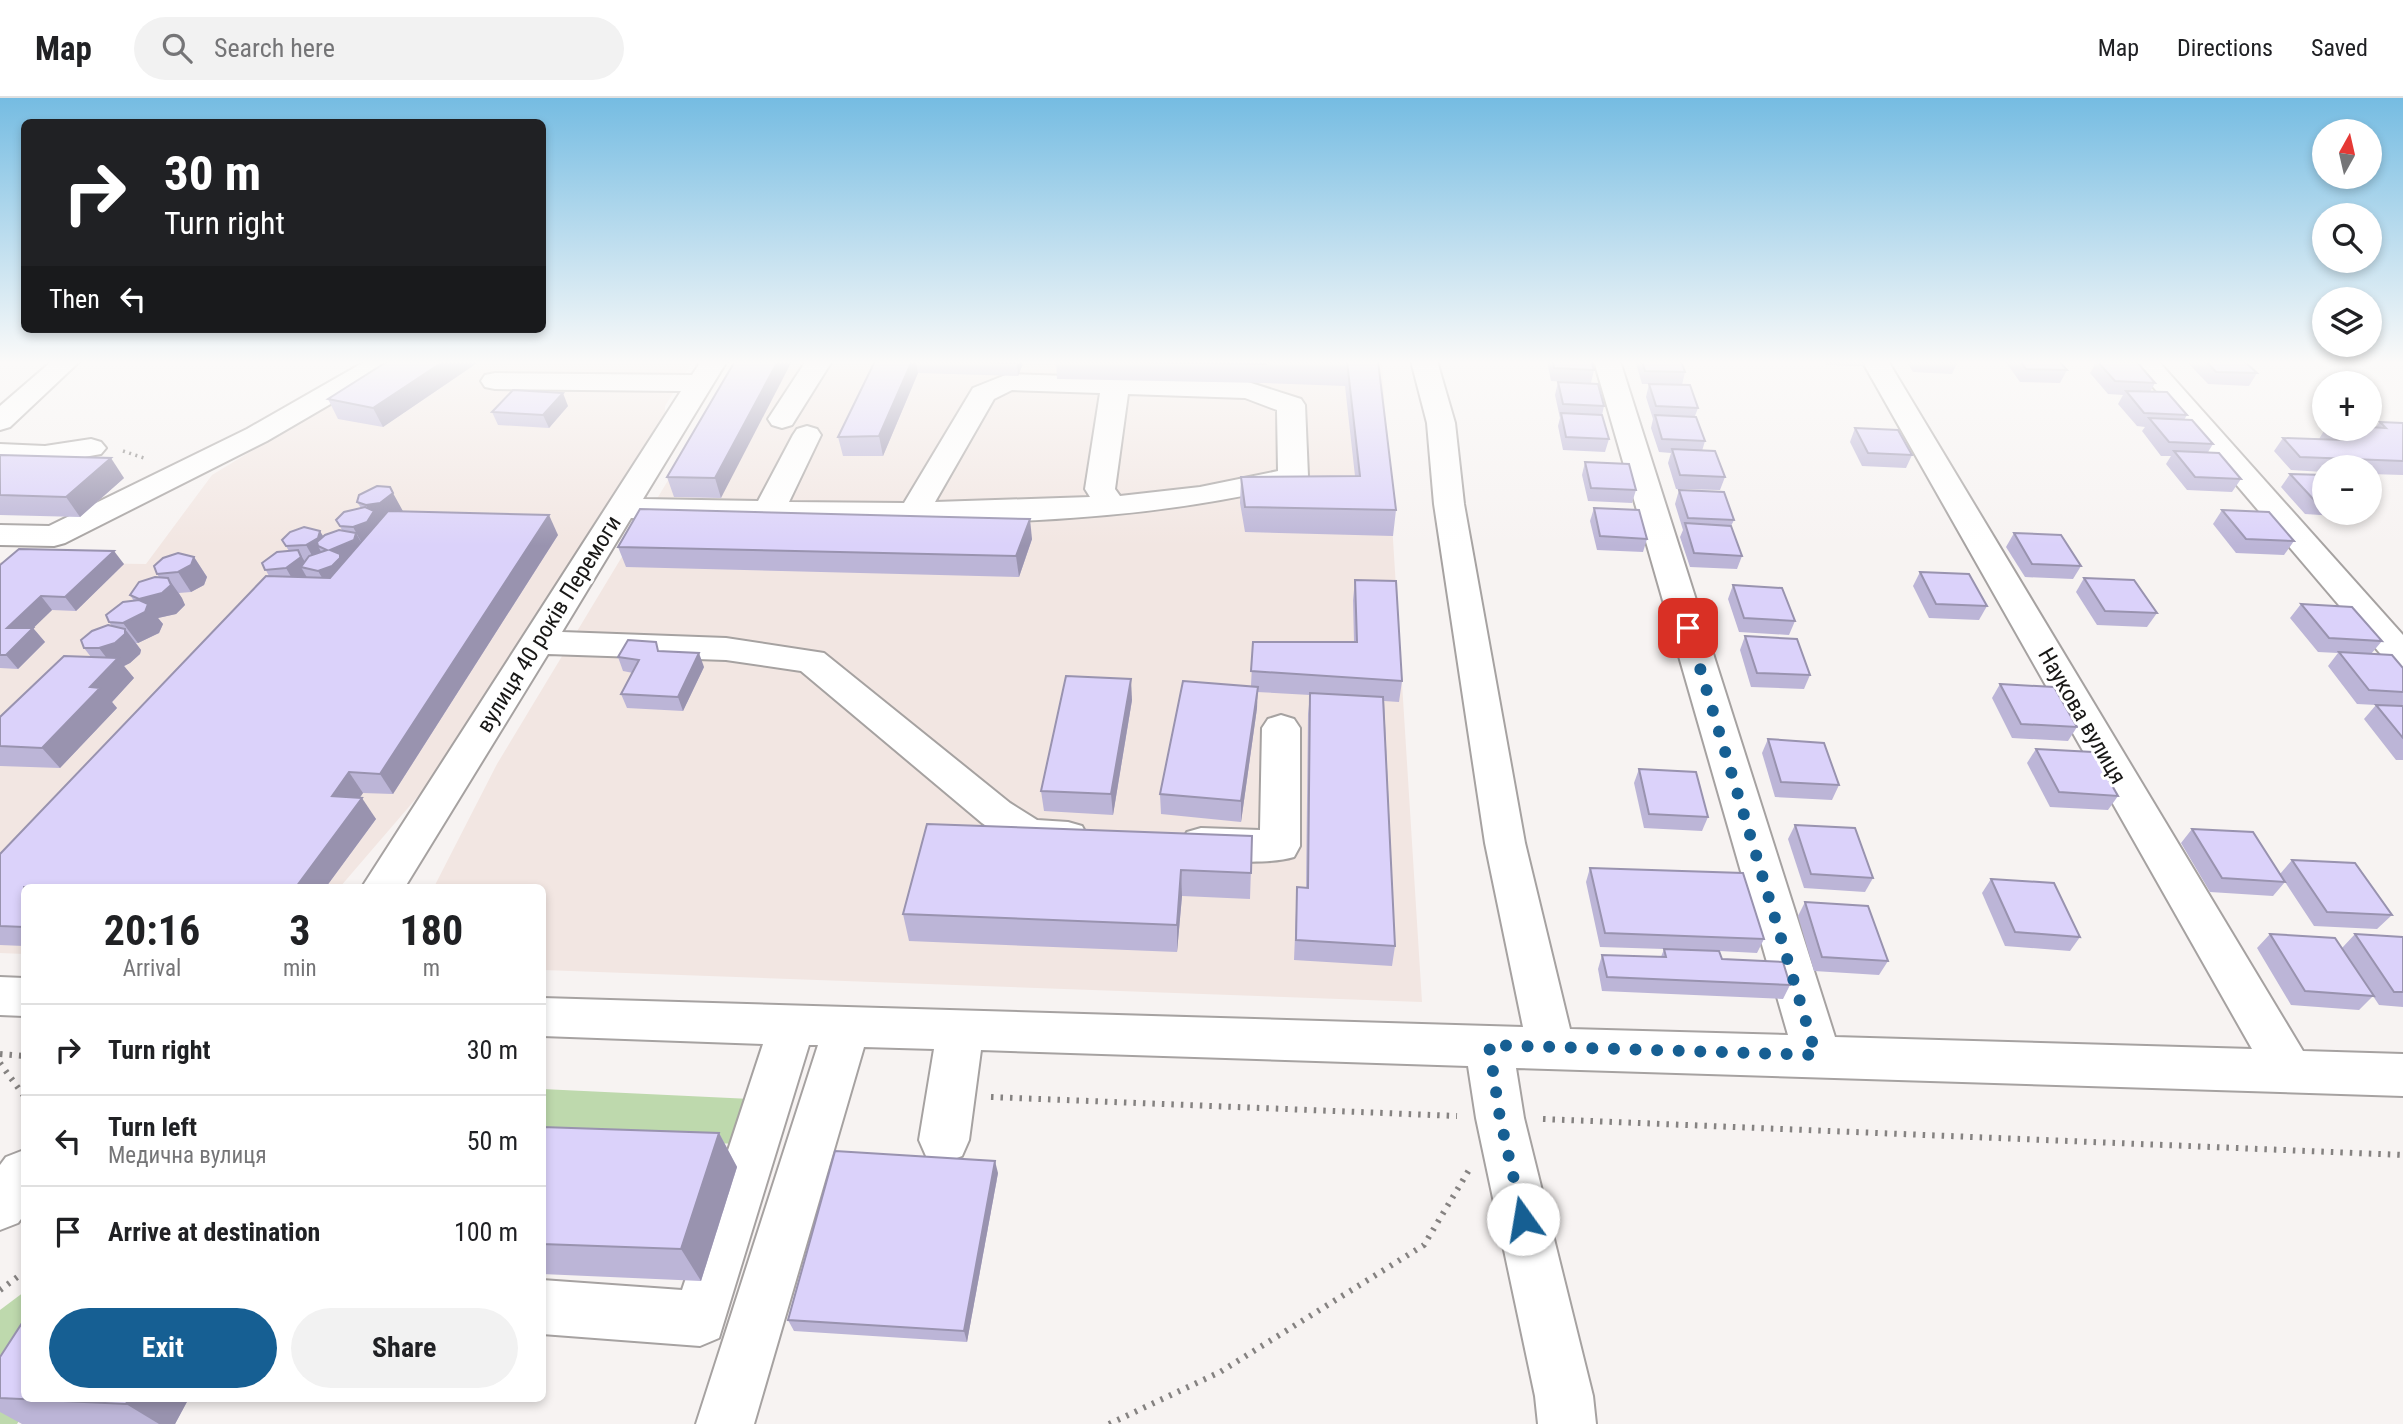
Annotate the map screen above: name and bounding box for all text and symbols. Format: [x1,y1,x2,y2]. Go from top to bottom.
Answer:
search box [134,17,624,80]
text: Map [35,29,92,68]
icon: search [158,29,196,67]
text: Search here [214,33,335,63]
text: Map [2098,34,2139,62]
text: Directions [2177,34,2273,62]
text: Saved [2311,34,2368,62]
north arrow [2312,119,2382,189]
map controls [2312,119,2382,525]
text: 30 m [164,145,261,202]
icon: right [49,147,140,238]
button: search [2312,203,2382,273]
text: Turn right [164,204,285,242]
icon: left [114,280,152,318]
text: Then [49,284,100,314]
button: layers [2312,287,2382,357]
button: + [2312,371,2382,441]
button: − [2312,455,2382,525]
street label: вулиця 40 років Перемоги [471,511,627,737]
pin [1658,598,1718,658]
icon: arrive [1669,609,1707,647]
street label: Наукова вулиця [2032,643,2132,789]
text: 20:16 [104,906,200,955]
text: 3 [289,906,310,955]
text: 180 [399,906,463,955]
text: Arrival [123,955,181,982]
text: min [283,955,317,982]
text: m [423,955,440,982]
icon: right [49,1031,87,1069]
text: Turn right [108,1035,210,1065]
text: 30 m [467,1035,518,1065]
text: Turn left [108,1112,197,1142]
icon: left [49,1122,87,1160]
text: 50 m [467,1126,518,1156]
text: Медична вулиця [108,1142,267,1169]
position arrow [1486,1182,1560,1256]
icon: arrive [49,1213,87,1251]
text: Arrive at destination [108,1217,320,1247]
text: 100 m [454,1217,518,1247]
button: Exit [49,1308,277,1388]
button: Share [291,1308,518,1388]

